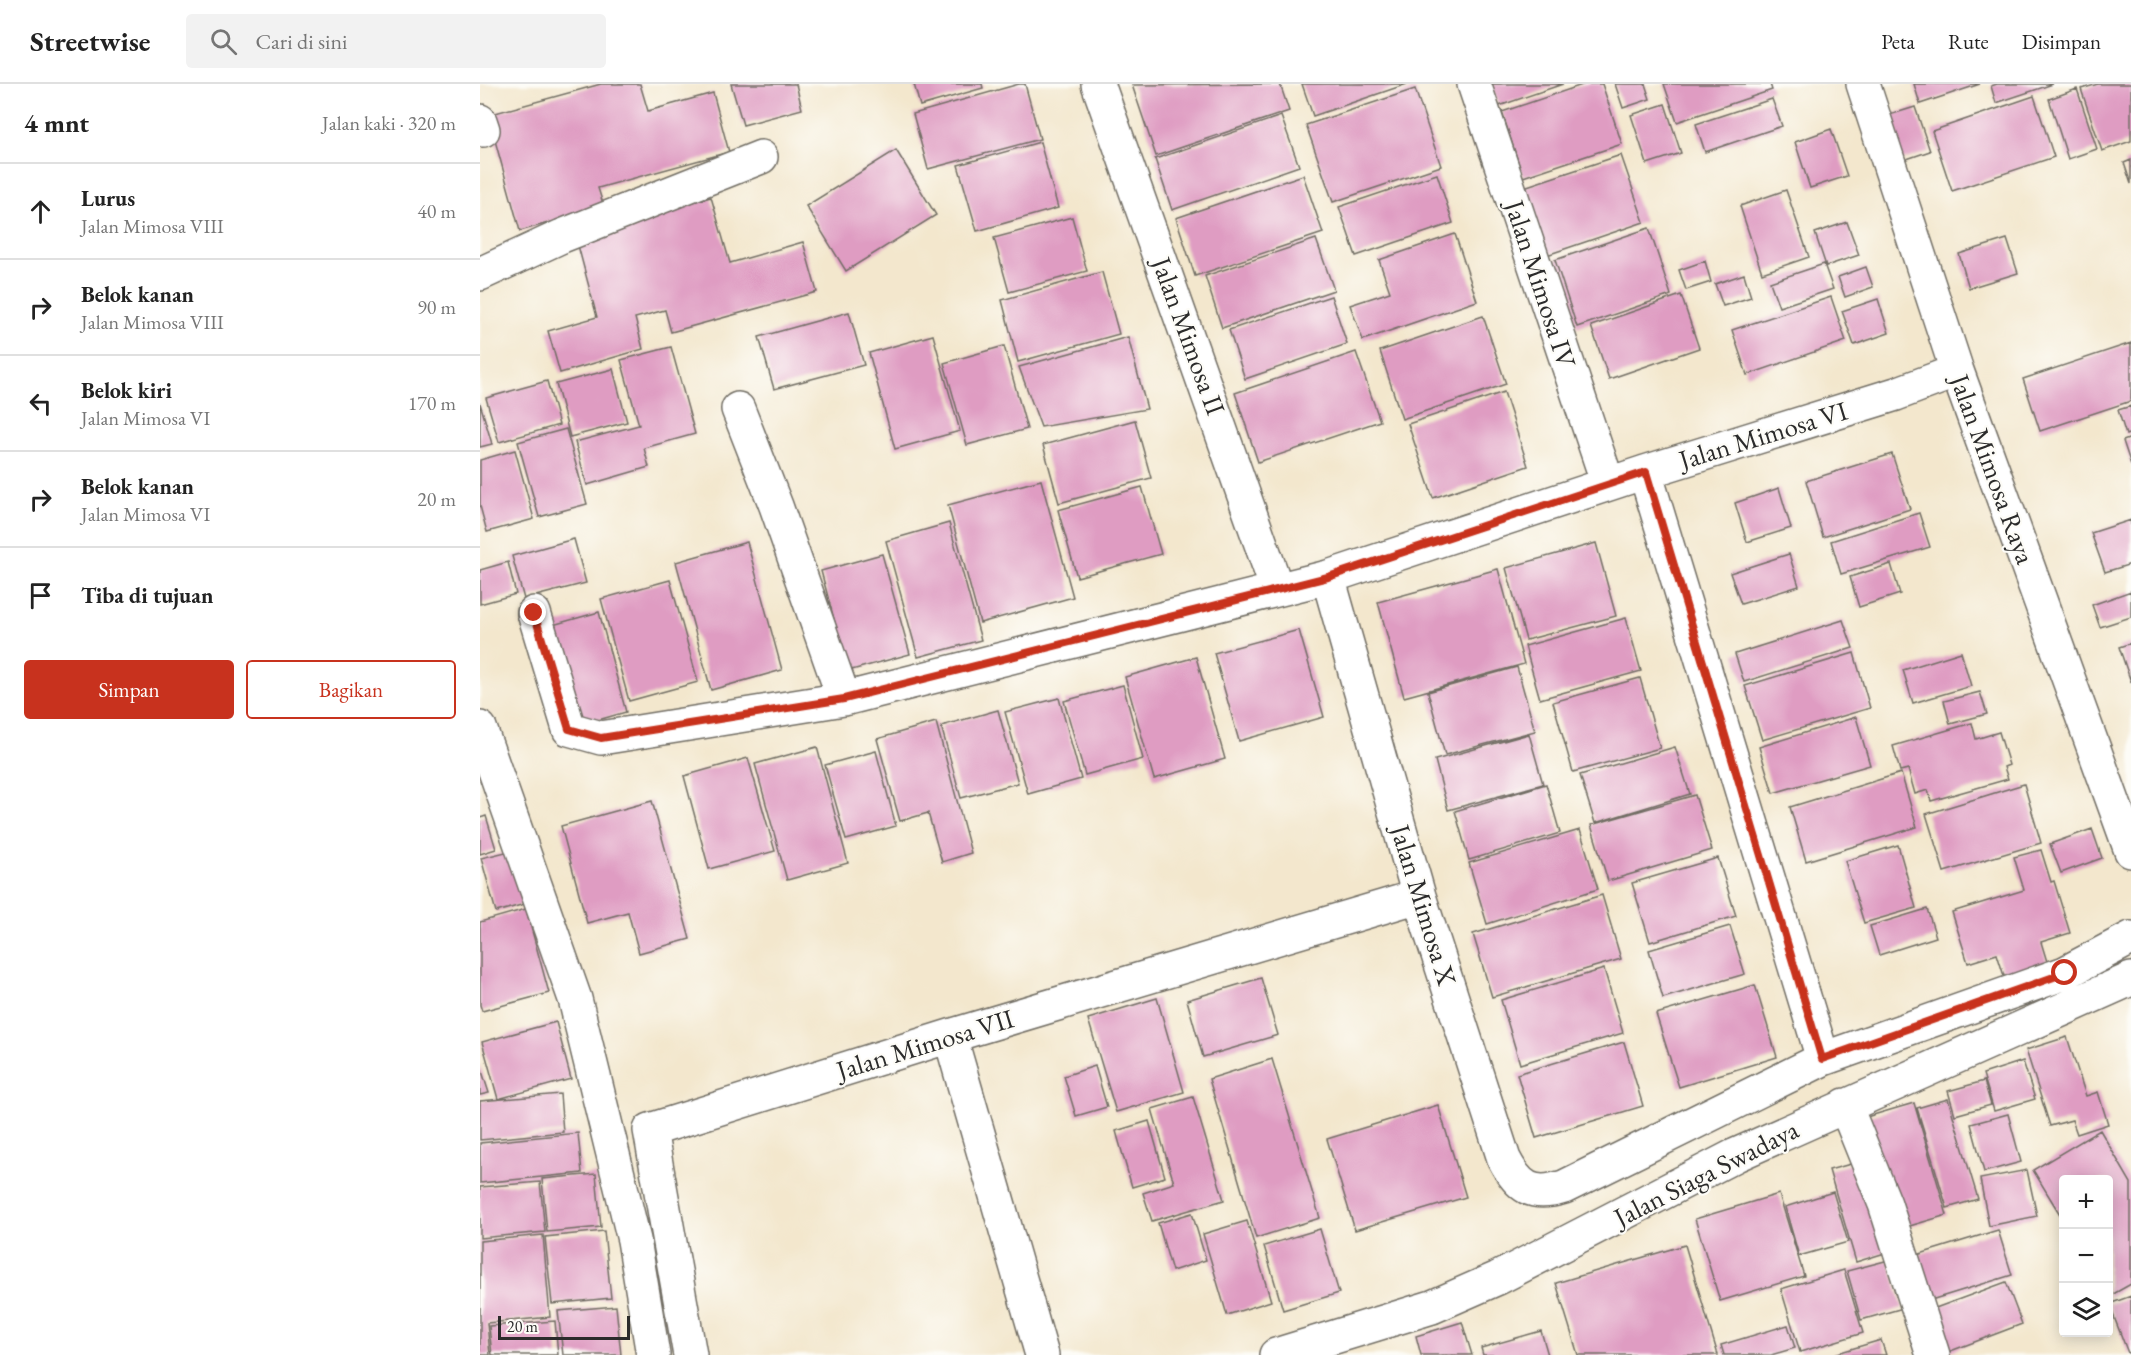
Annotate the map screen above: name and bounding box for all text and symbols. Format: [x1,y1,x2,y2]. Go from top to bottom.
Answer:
search box [186,14,606,68]
text: Streetwise [30,23,150,59]
icon: search [207,25,240,58]
text: Cari di sini [255,27,347,56]
text: Peta [1881,28,1915,55]
text: Rute [1948,28,1989,55]
text: Disimpan [2022,28,2101,55]
text: 4 mnt [24,106,89,140]
text: Jalan kaki · 320 m [322,110,456,136]
text: Lurus [81,184,135,213]
street label: Jalan Mimosa IV [1497,194,1585,373]
icon: ahead [24,195,57,228]
text: 40 m [417,198,456,224]
text: Jalan Mimosa VIII [81,213,224,239]
street label: Jalan Mimosa II [1144,250,1234,420]
text: Belok kanan [81,280,194,309]
icon: right [24,291,57,324]
text: 90 m [417,294,456,320]
text: Jalan Mimosa VIII [81,309,224,335]
street label: Jalan Mimosa Raya [1942,368,2044,569]
text: Belok kiri [81,376,172,405]
icon: left [24,387,57,420]
text: 170 m [408,390,456,416]
street label: Jalan Mimosa VI [1673,393,1852,478]
text: Jalan Mimosa VI [81,405,210,431]
text: Belok kanan [81,472,194,501]
icon: right [24,483,57,516]
text: 20 m [417,486,456,512]
text: Jalan Mimosa VI [81,501,210,527]
icon: arrive [24,579,57,612]
text: Tiba di tujuan [81,581,213,610]
route end [520,599,546,625]
button: Simpan [24,660,234,719]
button: Bagikan [246,660,456,719]
street label: Jalan Mimosa X [1382,819,1465,990]
route start [2051,959,2077,985]
street label: Jalan Mimosa VII [830,1000,1018,1088]
street label: Jalan Siaga Swadaya [1606,1111,1804,1235]
map controls [2059,1175,2113,1337]
button: + [2059,1175,2113,1229]
button: − [2059,1229,2113,1283]
button: layers [2059,1283,2113,1337]
scale bar [498,1313,630,1340]
text: 20 m [507,1316,538,1337]

